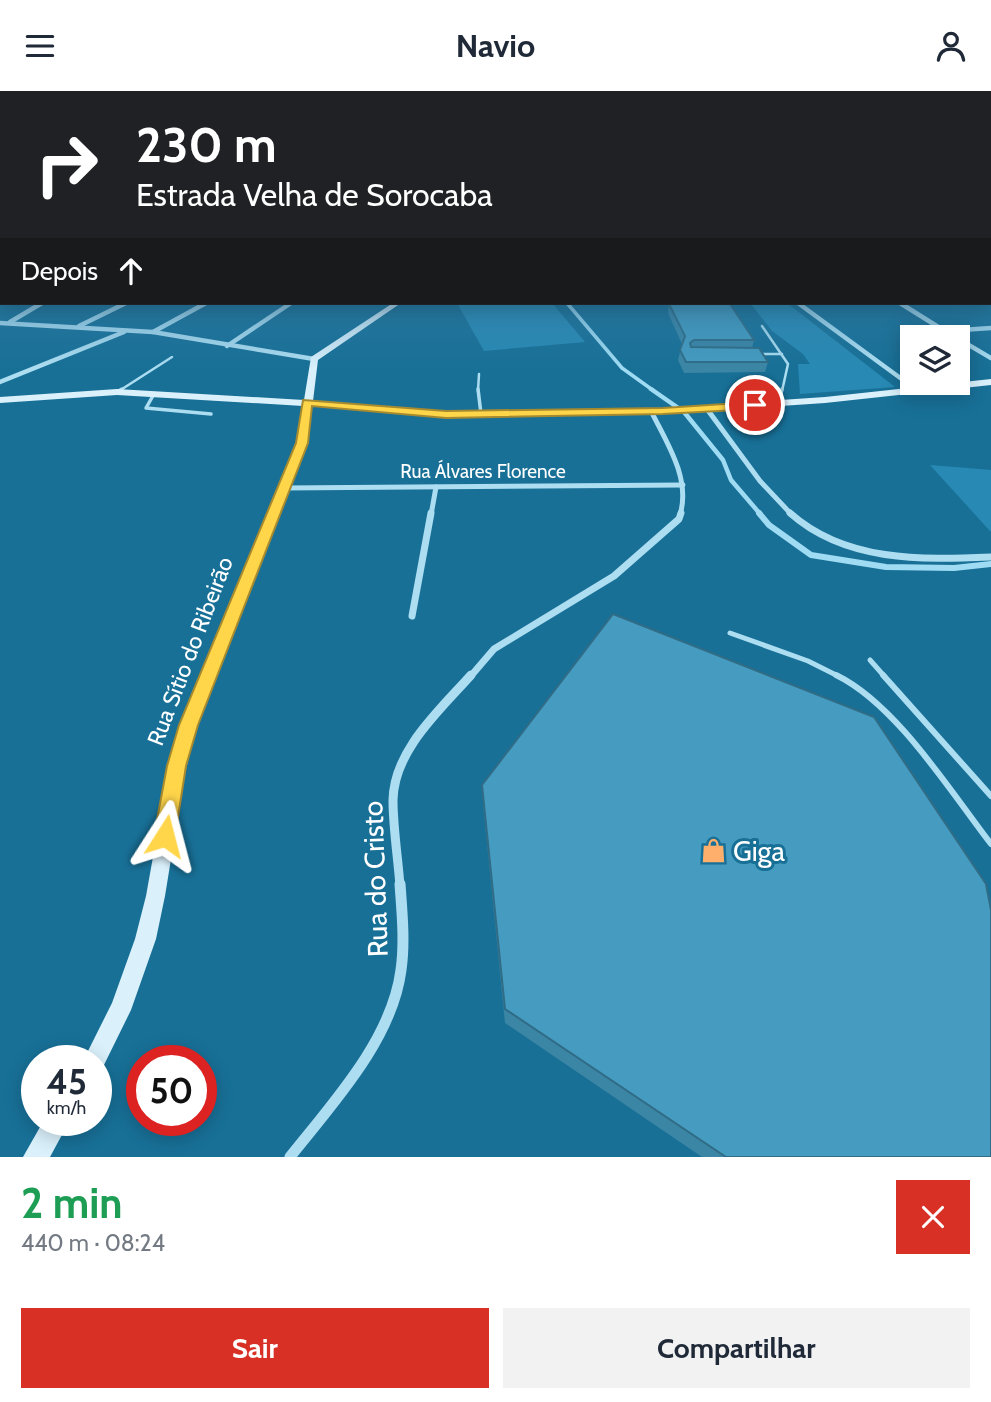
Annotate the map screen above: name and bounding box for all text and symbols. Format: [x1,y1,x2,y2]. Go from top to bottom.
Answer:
text: Navio [456,26,535,65]
icon: menu [21,27,59,65]
icon: person [932,27,970,65]
text: 230 m [136,115,277,174]
icon: right [21,119,112,210]
text: Estrada Velha de Sorocaba [136,175,493,214]
icon: ahead [112,252,150,290]
text: Depois [21,255,98,287]
map controls [900,325,970,395]
button: layers [900,325,970,395]
pin [725,375,785,435]
icon: arrive [736,386,774,424]
street label: Rua Álvares Florence [400,459,566,483]
street label: Rua Sítio do Ribeirão [141,553,239,749]
position arrow [128,799,202,873]
street label: Rua do Cristo [355,800,395,958]
place label: Giga [733,834,786,868]
shop icon: Giga [699,837,727,865]
speed limit sign: 50 [126,1045,217,1136]
text: 45 [46,1060,87,1103]
text: km/h [47,1097,86,1119]
text: 2 min [21,1177,122,1229]
button: close [896,1180,970,1254]
text: 440 m · 08:24 [21,1229,165,1257]
button: Sair [21,1308,489,1388]
button: Compartilhar [503,1308,970,1388]

